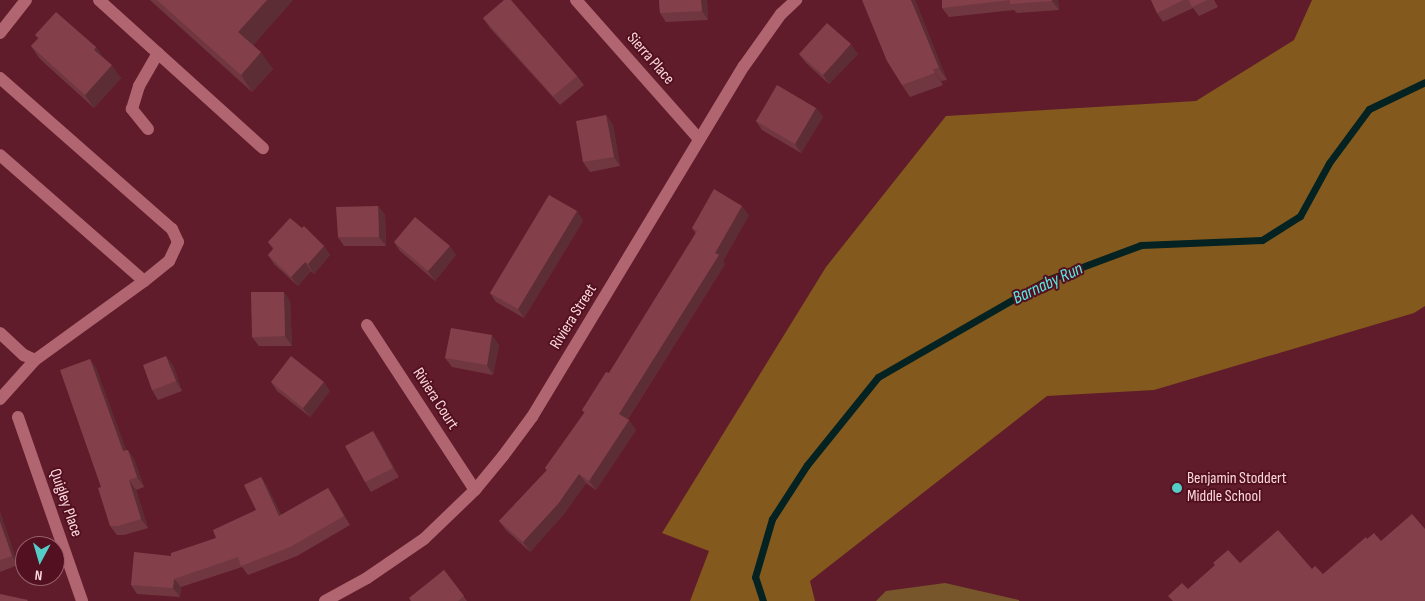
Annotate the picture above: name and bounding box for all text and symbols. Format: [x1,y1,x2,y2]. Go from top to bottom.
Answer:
street label: Sierra Place [622,29,678,89]
water label: Barnaby Run [1010,258,1086,310]
street label: Riviera Street [547,281,601,353]
street label: Riviera Court [408,365,462,433]
street label: Quigley Place [44,466,86,540]
place label: Benjamin Stoddert Middle School [1187,469,1287,507]
marker: Benjamin Stoddert Middle School [1171,482,1183,494]
north arrow [15,536,65,586]
text: N [34,567,43,584]

